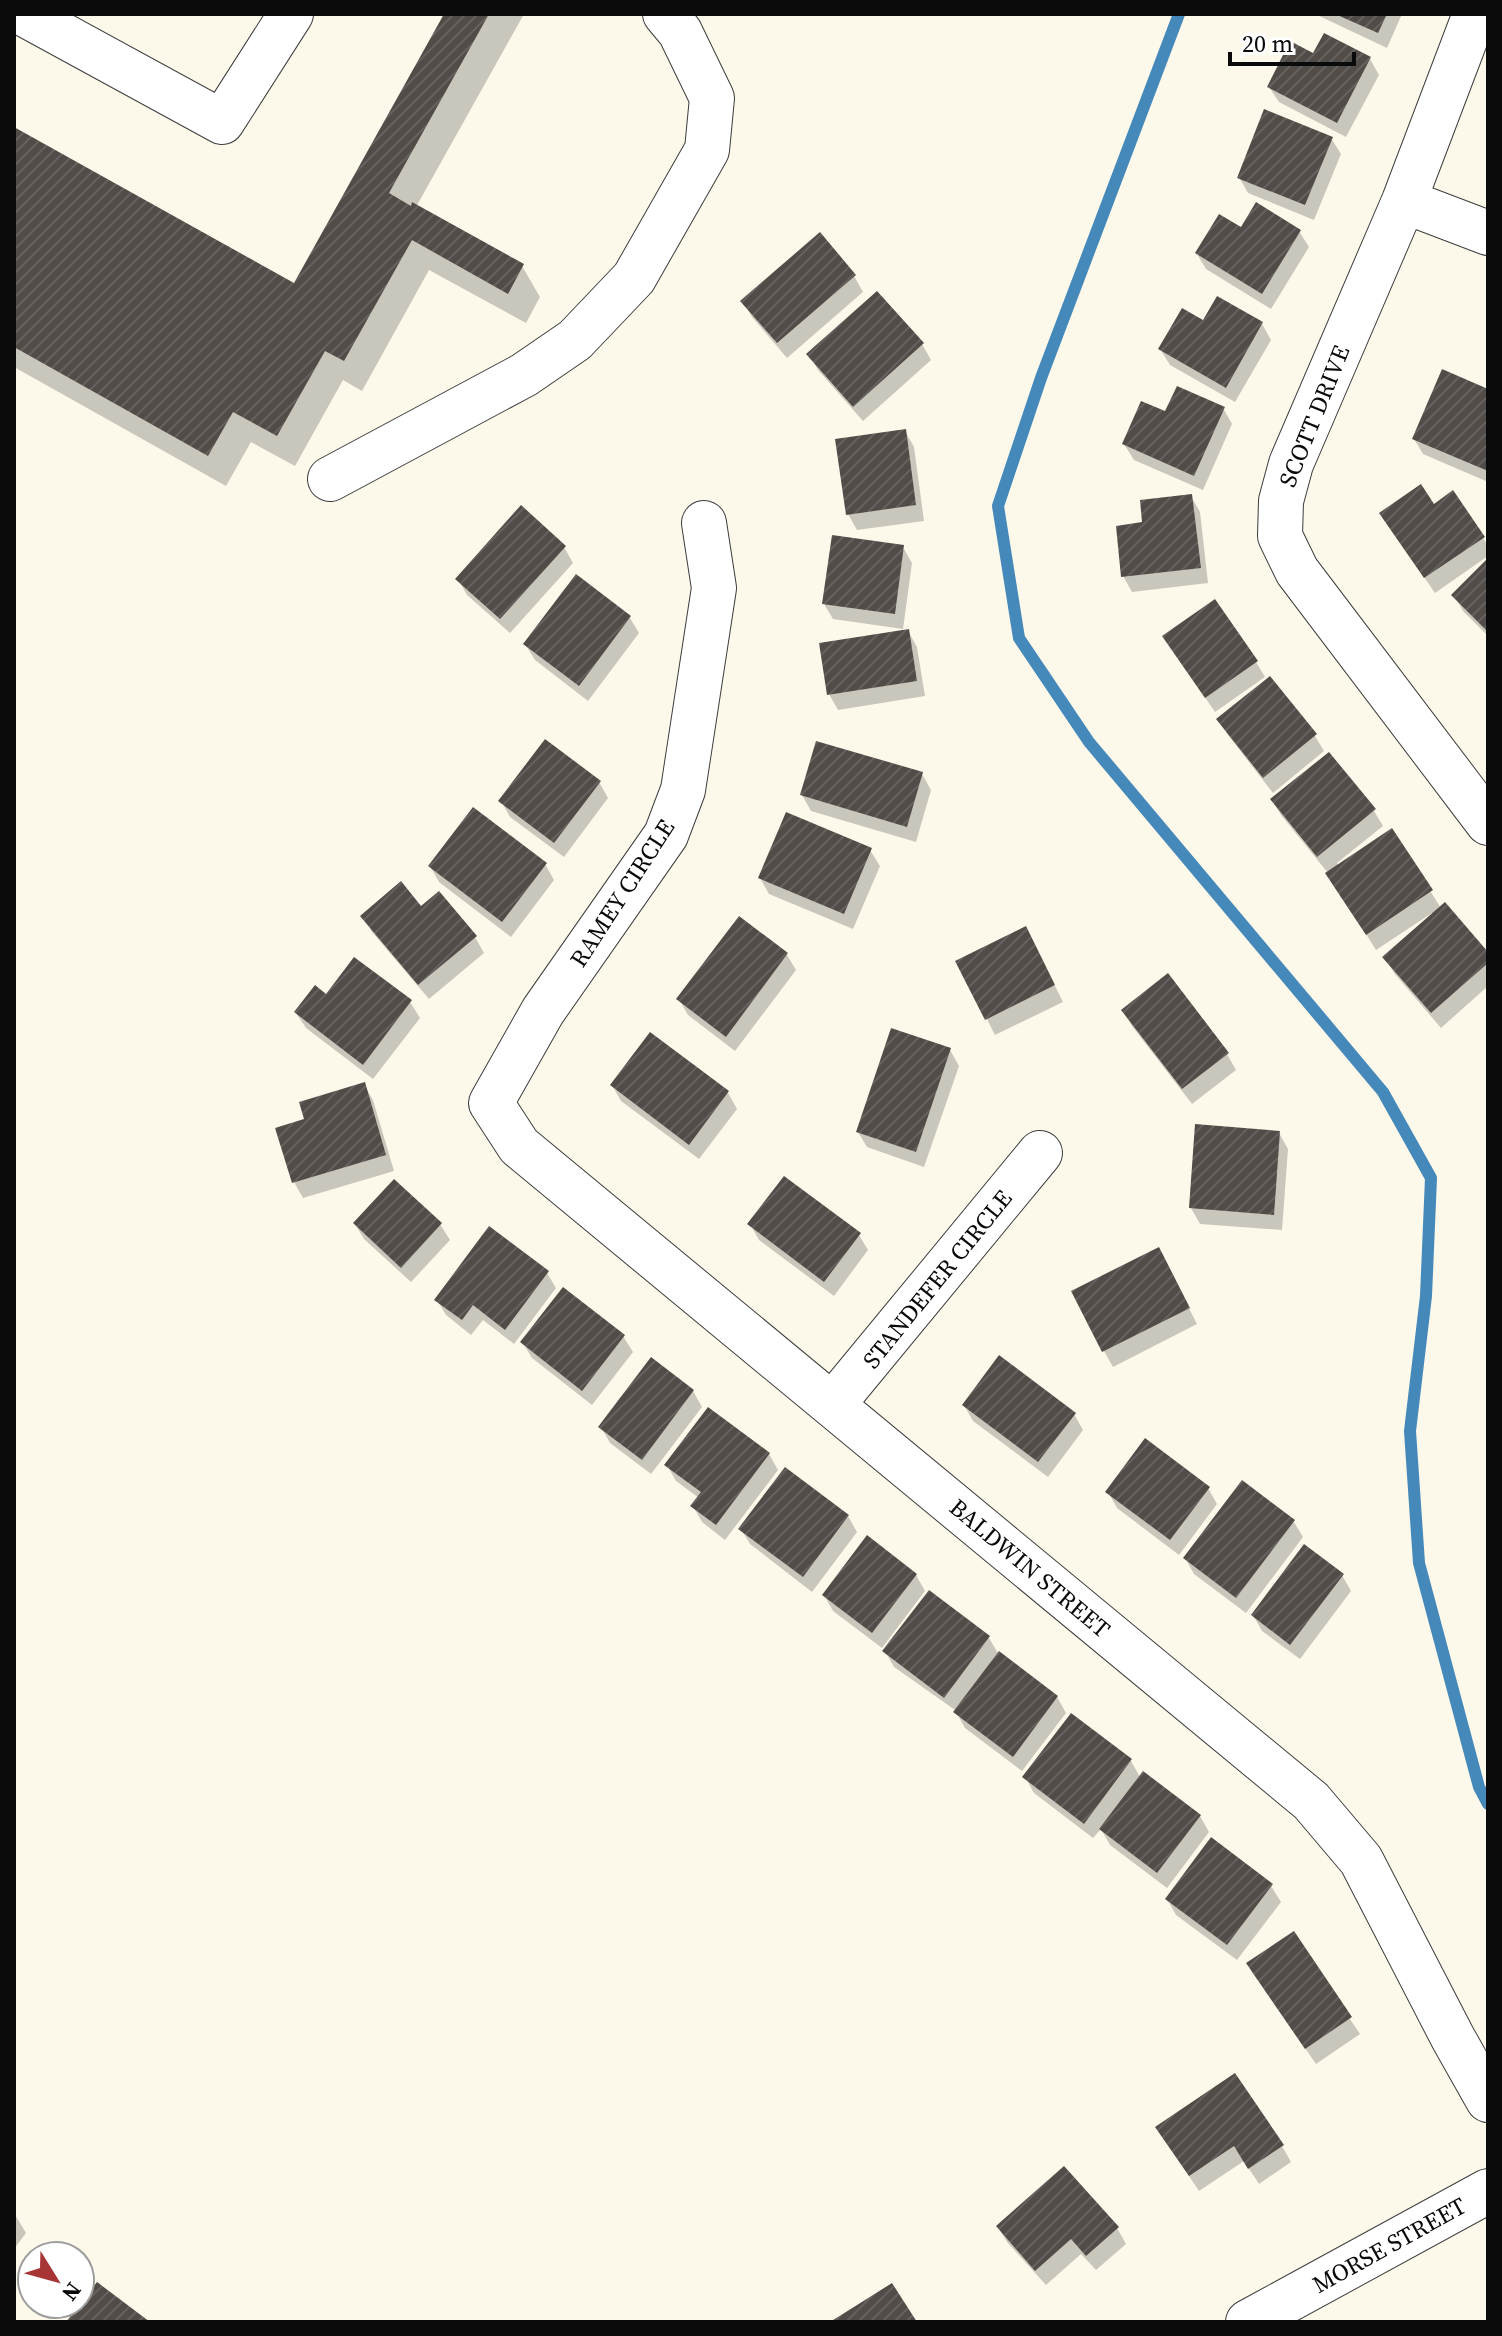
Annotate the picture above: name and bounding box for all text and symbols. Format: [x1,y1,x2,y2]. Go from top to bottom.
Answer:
scale bar [1230,16,1354,66]
text: 20 m [1242,27,1293,60]
street label: SCOTT DRIVE [1271,340,1357,492]
street label: RAMEY CIRCLE [562,813,682,973]
street label: STANDEFER CIRCLE [855,1183,1019,1375]
street label: BALDWIN STREET [943,1491,1118,1645]
street label: MORSE STREET [1306,2189,1472,2301]
north arrow [16,2240,96,2320]
text: N [55,2277,89,2307]

